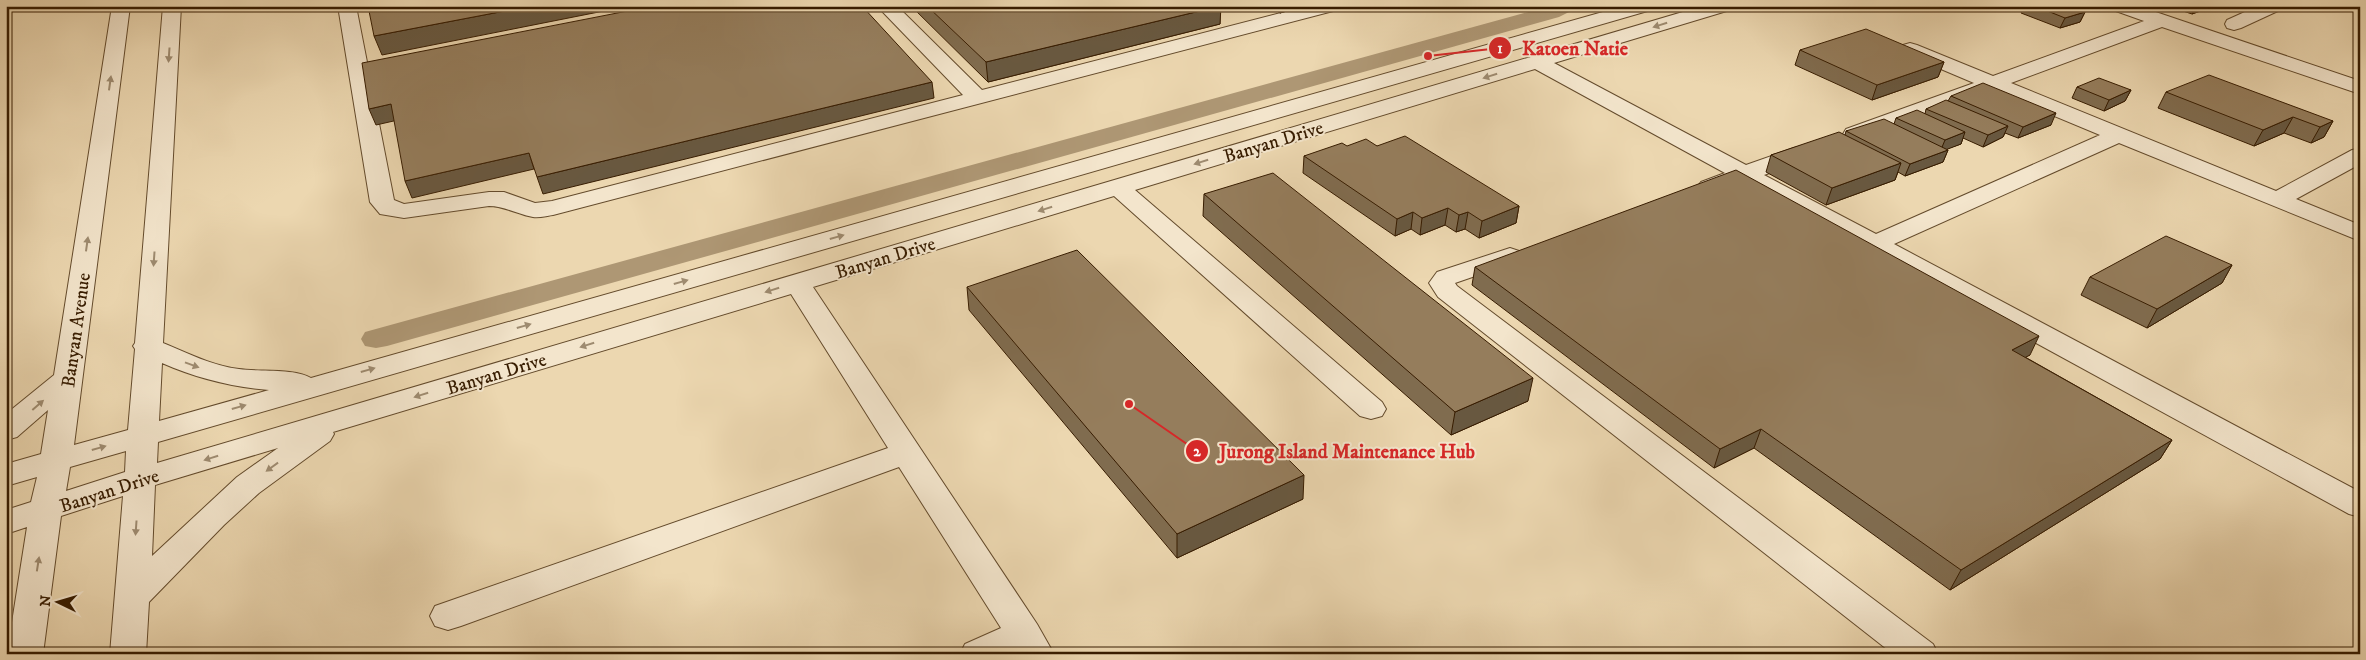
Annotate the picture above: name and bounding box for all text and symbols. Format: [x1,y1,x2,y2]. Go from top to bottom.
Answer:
one-way arrow [1653,22,1668,30]
callout: Katoen Natie [1487,30,1638,65]
text: Katoen Natie [1522,37,1629,62]
text: 1 [1497,39,1503,58]
one-way arrow [164,47,172,63]
one-way arrow [1483,72,1498,80]
one-way arrow [106,74,114,90]
street label: Banyan Drive [1221,116,1326,169]
one-way arrow [1193,159,1208,167]
one-way arrow [1037,205,1052,213]
street label: Banyan Drive [833,232,938,285]
one-way arrow [829,233,845,241]
one-way arrow [84,235,92,251]
one-way arrow [150,252,158,268]
street label: Banyan Avenue [57,271,96,389]
one-way arrow [673,277,688,285]
one-way arrow [764,287,779,295]
one-way arrow [517,322,532,330]
one-way arrow [580,342,595,350]
street label: Banyan Drive [444,348,549,401]
one-way arrow [185,361,200,369]
one-way arrow [361,366,376,374]
one-way arrow [413,392,428,400]
one-way arrow [31,399,43,411]
one-way arrow [232,403,247,411]
callout: Jurong Island Maintenance Hub [1184,433,1485,468]
text: Jurong Island Maintenance Hub [1217,440,1476,465]
text: 2 [1193,442,1201,461]
one-way arrow [92,443,107,451]
one-way arrow [203,454,218,462]
one-way arrow [266,461,279,471]
street label: Banyan Drive [57,464,162,518]
one-way arrow [131,520,139,536]
one-way arrow [34,556,42,572]
north arrow [32,578,82,628]
text: N [37,594,56,607]

